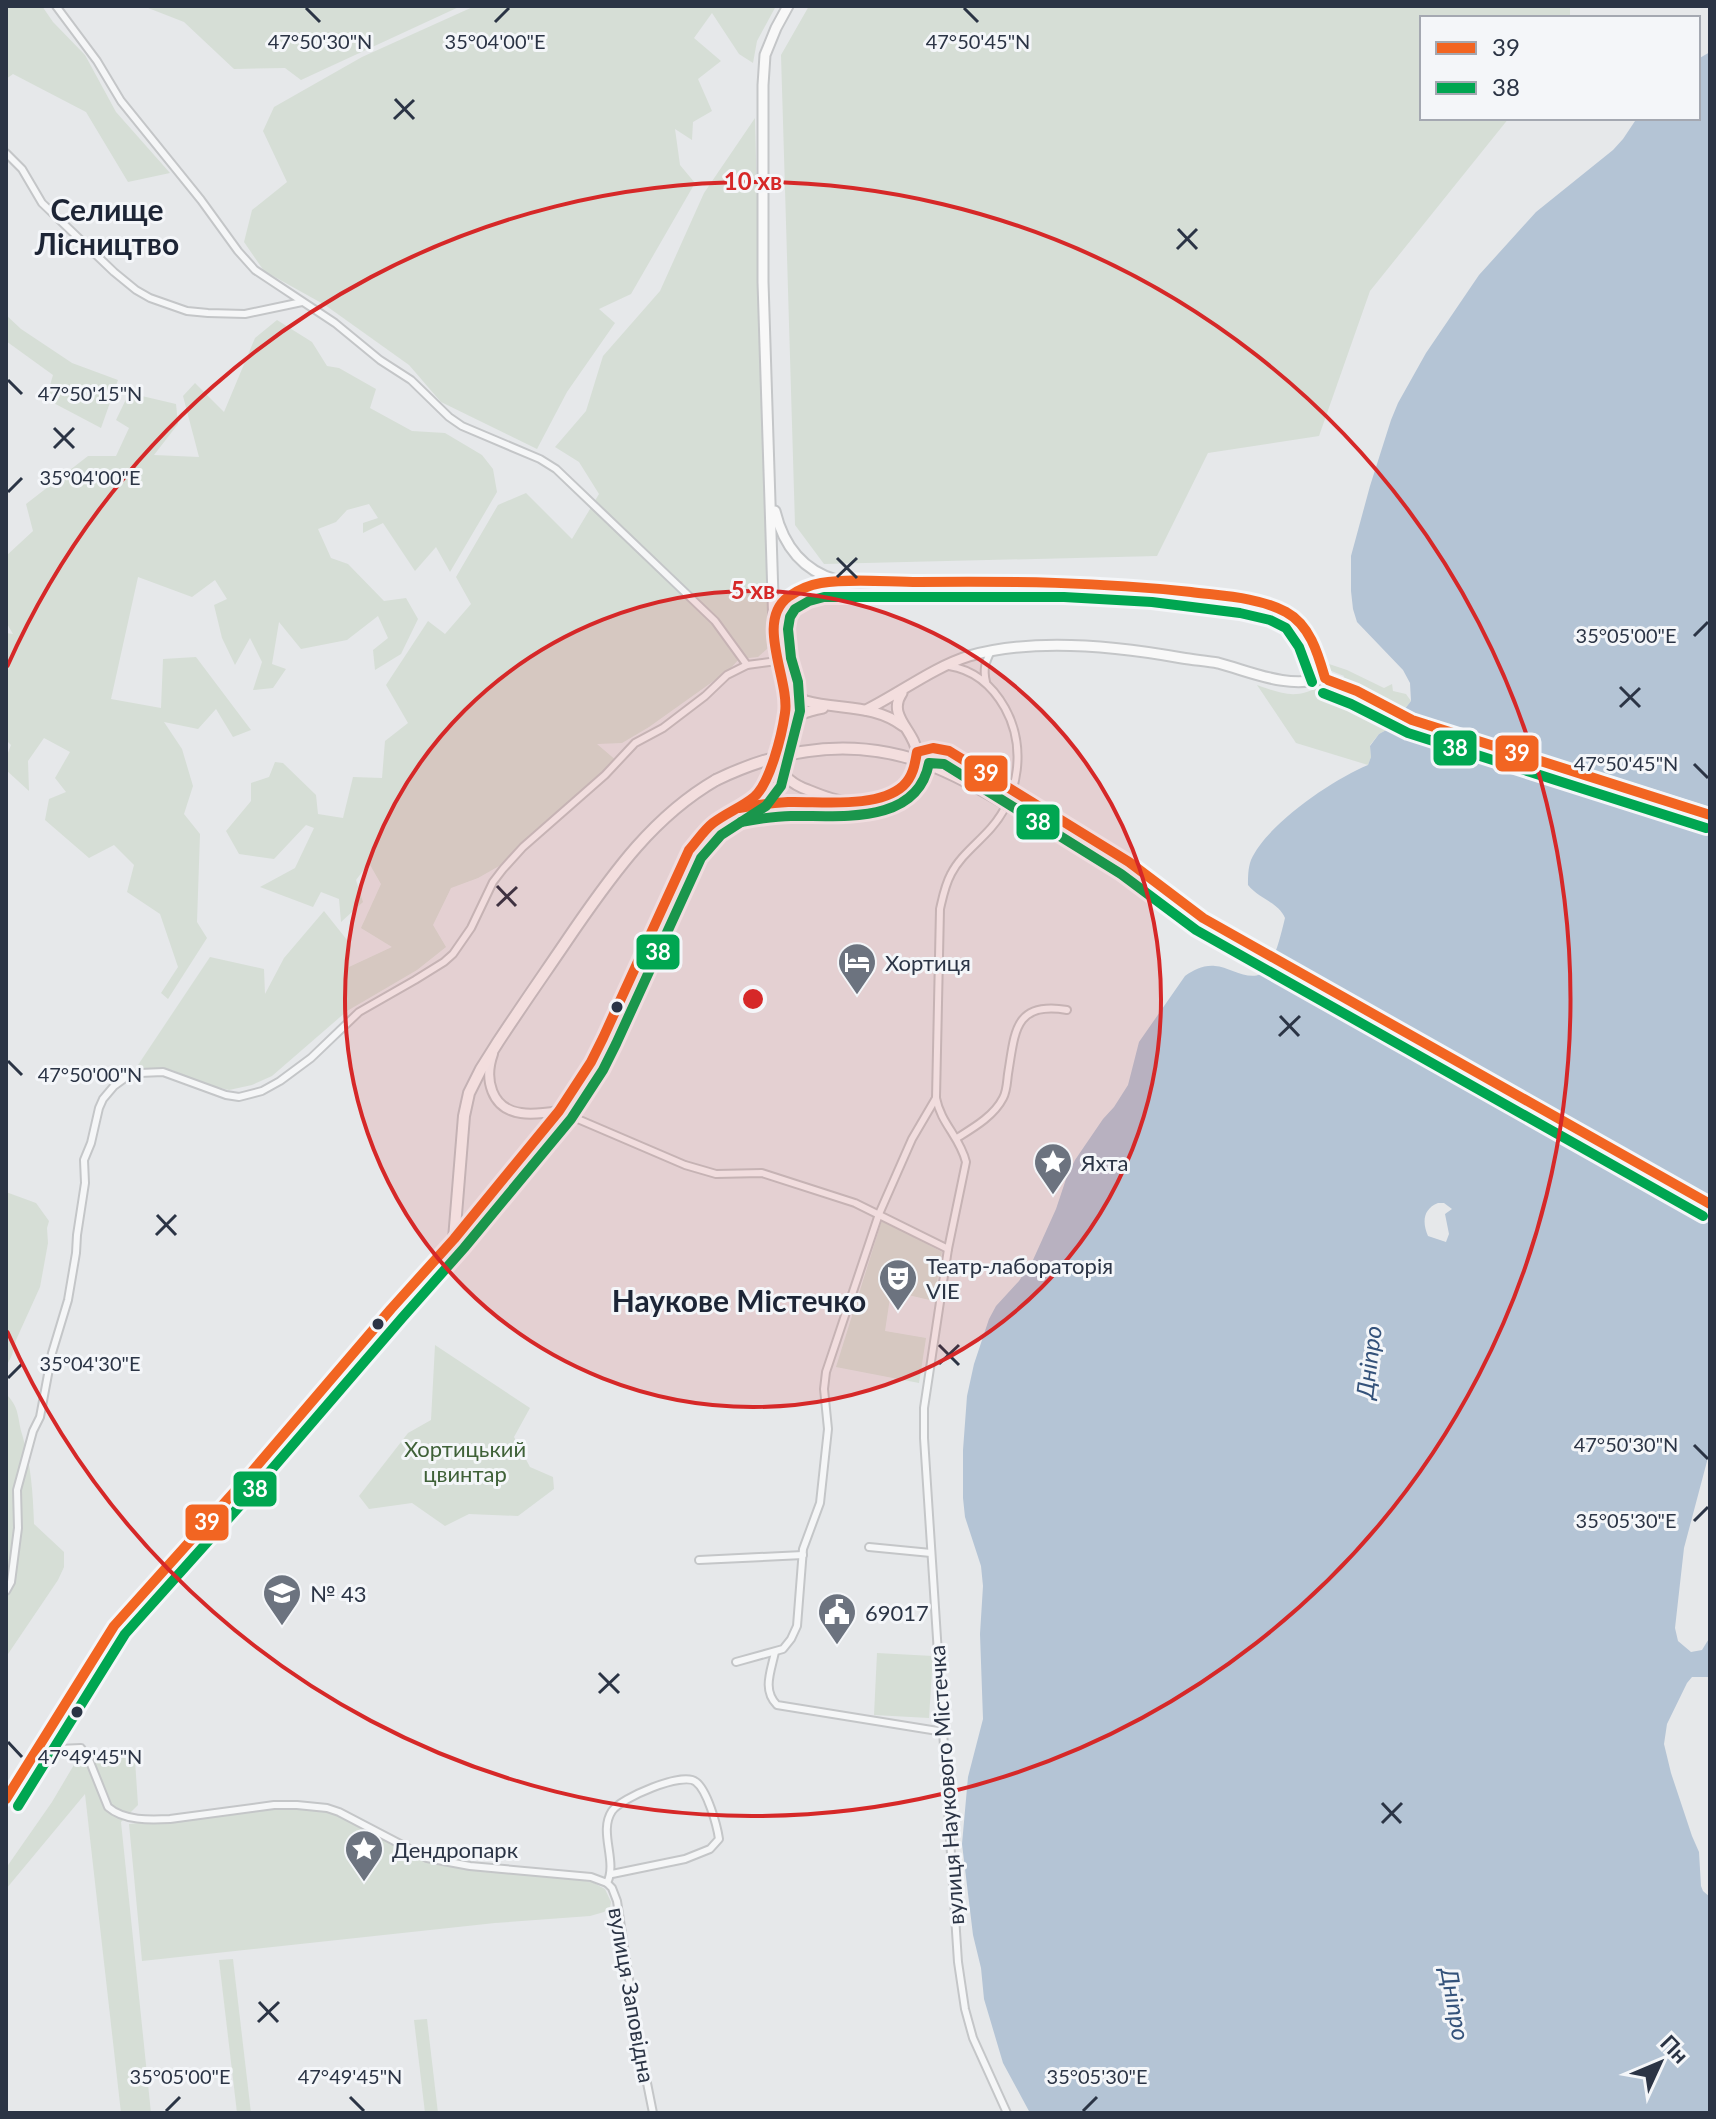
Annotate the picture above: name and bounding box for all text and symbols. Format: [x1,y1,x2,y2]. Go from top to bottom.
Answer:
legend [1420,16,1700,120]
text: 47°50'30"N [268,29,372,53]
text: 35°04'00"E [445,29,545,53]
text: 47°50'45"N [926,29,1030,53]
text: 39 [1492,32,1520,61]
text: 38 [1492,72,1520,101]
text: 10 хв [724,166,782,195]
district label: Селище Лісництво [34,191,179,261]
text: 47°50'15"N [38,381,142,405]
text: 35°04'00"E [40,465,140,489]
text: 5 хв [731,575,775,604]
text: 35°05'00"E [1576,623,1676,647]
line badge: 38 [1432,729,1478,767]
text: 38 [1442,734,1468,761]
line badge: 39 [1494,734,1540,773]
text: 39 [1504,739,1530,766]
text: 47°50'45"N [1574,751,1678,775]
line badge: 39 [963,754,1009,793]
text: 39 [973,759,999,786]
line badge: 38 [1015,803,1061,841]
text: 38 [1025,808,1051,835]
line badge: 38 [635,933,681,971]
text: 38 [645,938,671,965]
hotel icon: Хортиця [836,941,878,996]
place label: Хортиця [885,949,971,976]
centre of rings [739,985,767,1013]
unlabelled marker [609,999,625,1015]
text: 47°50'00"N [38,1062,142,1086]
place icon: Яхта [1032,1141,1074,1196]
place label: Яхта [1080,1149,1128,1176]
place label: Театр-лабораторія VIE [926,1252,1113,1304]
theatre icon: Театр-лабораторія VIE [877,1257,919,1312]
district label: Наукове Містечко [612,1282,866,1318]
unlabelled marker [370,1316,386,1332]
water label: Дніпро [1349,1324,1387,1402]
text: 35°04'30"E [40,1351,140,1375]
text: 47°50'30"N [1574,1432,1678,1456]
park label: Хортицький цвинтар [404,1435,526,1487]
line badge: 38 [232,1470,278,1508]
text: 38 [242,1475,268,1502]
line badge: 39 [184,1503,230,1542]
text: 39 [194,1508,220,1535]
text: 35°05'30"E [1576,1508,1676,1532]
school or university icon: № 43 [261,1572,303,1627]
place label: № 43 [310,1580,367,1607]
public building icon: 69017 [816,1591,858,1646]
place label: 69017 [865,1599,929,1626]
street label: вулиця Наукового Містечка [923,1644,969,1926]
unlabelled marker [69,1704,85,1720]
text: 47°49'45"N [38,1744,142,1768]
place icon: Дендропарк [343,1828,385,1883]
place label: Дендропарк [392,1836,519,1863]
street label: вулиця Заповідна [603,1905,661,2085]
water label: Дніпро [1435,1963,1477,2043]
north arrow [1620,2023,1700,2103]
text: Пн [1655,2029,1694,2068]
text: 35°05'00"E [130,2064,230,2088]
text: 47°49'45"N [298,2064,402,2088]
text: 35°05'30"E [1047,2064,1147,2088]

